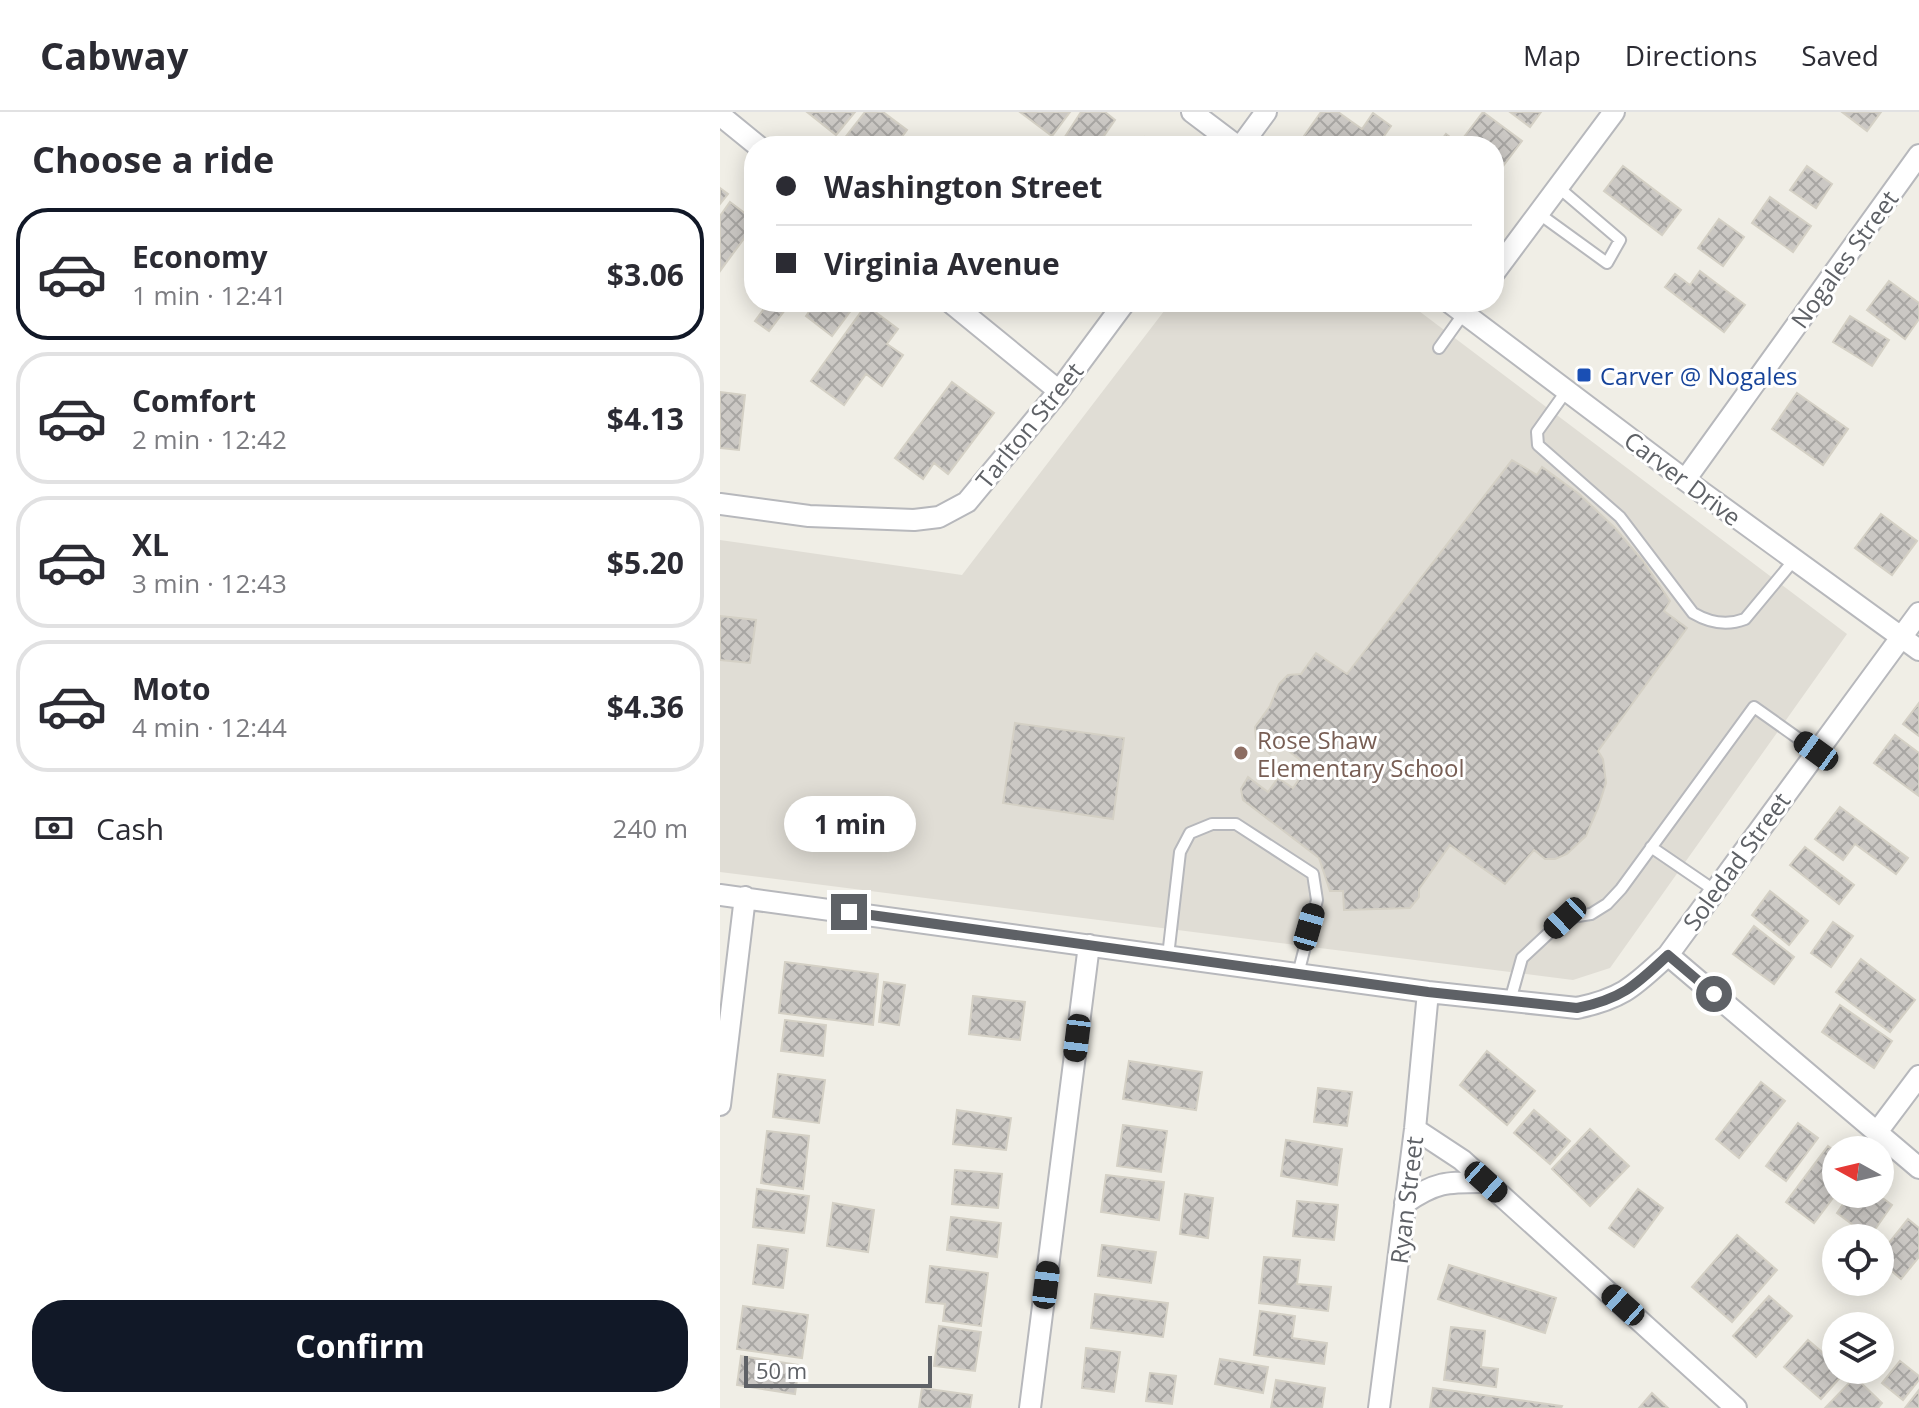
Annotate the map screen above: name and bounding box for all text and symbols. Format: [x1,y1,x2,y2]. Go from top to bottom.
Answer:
text: Cabway [40,29,188,81]
text: Map [1523,36,1581,74]
text: Directions [1625,36,1757,74]
text: Saved [1801,36,1879,74]
text: Choose a ride [32,135,274,184]
text: Washington Street [824,166,1102,207]
street label: Nogales Street [1783,183,1905,335]
text: Economy [132,236,268,277]
icon: car [36,238,108,310]
text: Virginia Avenue [824,243,1060,284]
text: $3.06 [607,254,684,295]
text: 1 min · 12:41 [132,277,287,313]
street label: Tarlton Street [968,355,1090,495]
place label: Carver @ Nogales [1600,359,1797,392]
marker: Carver @ Nogales [1575,366,1593,384]
text: Comfort [132,380,256,421]
icon: car [36,382,108,454]
text: $4.13 [607,398,684,439]
text: 2 min · 12:42 [132,421,287,457]
street label: Carver Drive [1618,423,1748,533]
text: XL [132,524,169,565]
icon: car [36,526,108,598]
text: $5.20 [607,542,684,583]
text: 3 min · 12:43 [132,565,287,601]
text: Moto [132,668,210,709]
icon: car [36,670,108,742]
text: $4.36 [607,686,684,727]
text: 4 min · 12:44 [132,709,287,745]
place label: Rose Shaw Elementary School [1257,723,1465,784]
car [1790,727,1842,775]
marker: Rose Shaw Elementary School [1232,744,1250,762]
street label: Soledad Street [1675,785,1797,937]
callout: 1 min [783,796,915,852]
icon: cash [32,806,76,850]
text: 1 min [814,806,886,842]
text: Cash [96,808,164,849]
text: 240 m [613,810,688,846]
car [1539,893,1591,943]
route end [831,894,867,930]
car [1291,901,1327,953]
route start [1696,976,1732,1012]
car [1062,1013,1092,1063]
street label: Ryan Street [1382,1134,1430,1266]
north arrow [1822,1136,1894,1208]
map controls [1822,1136,1894,1384]
car [1460,1157,1512,1207]
button: locate [1822,1224,1894,1296]
car [1031,1260,1061,1310]
car [1597,1280,1649,1330]
button: Confirm [32,1300,688,1392]
button: layers [1822,1312,1894,1384]
scale bar [744,1352,932,1388]
text: 50 m [756,1355,807,1385]

